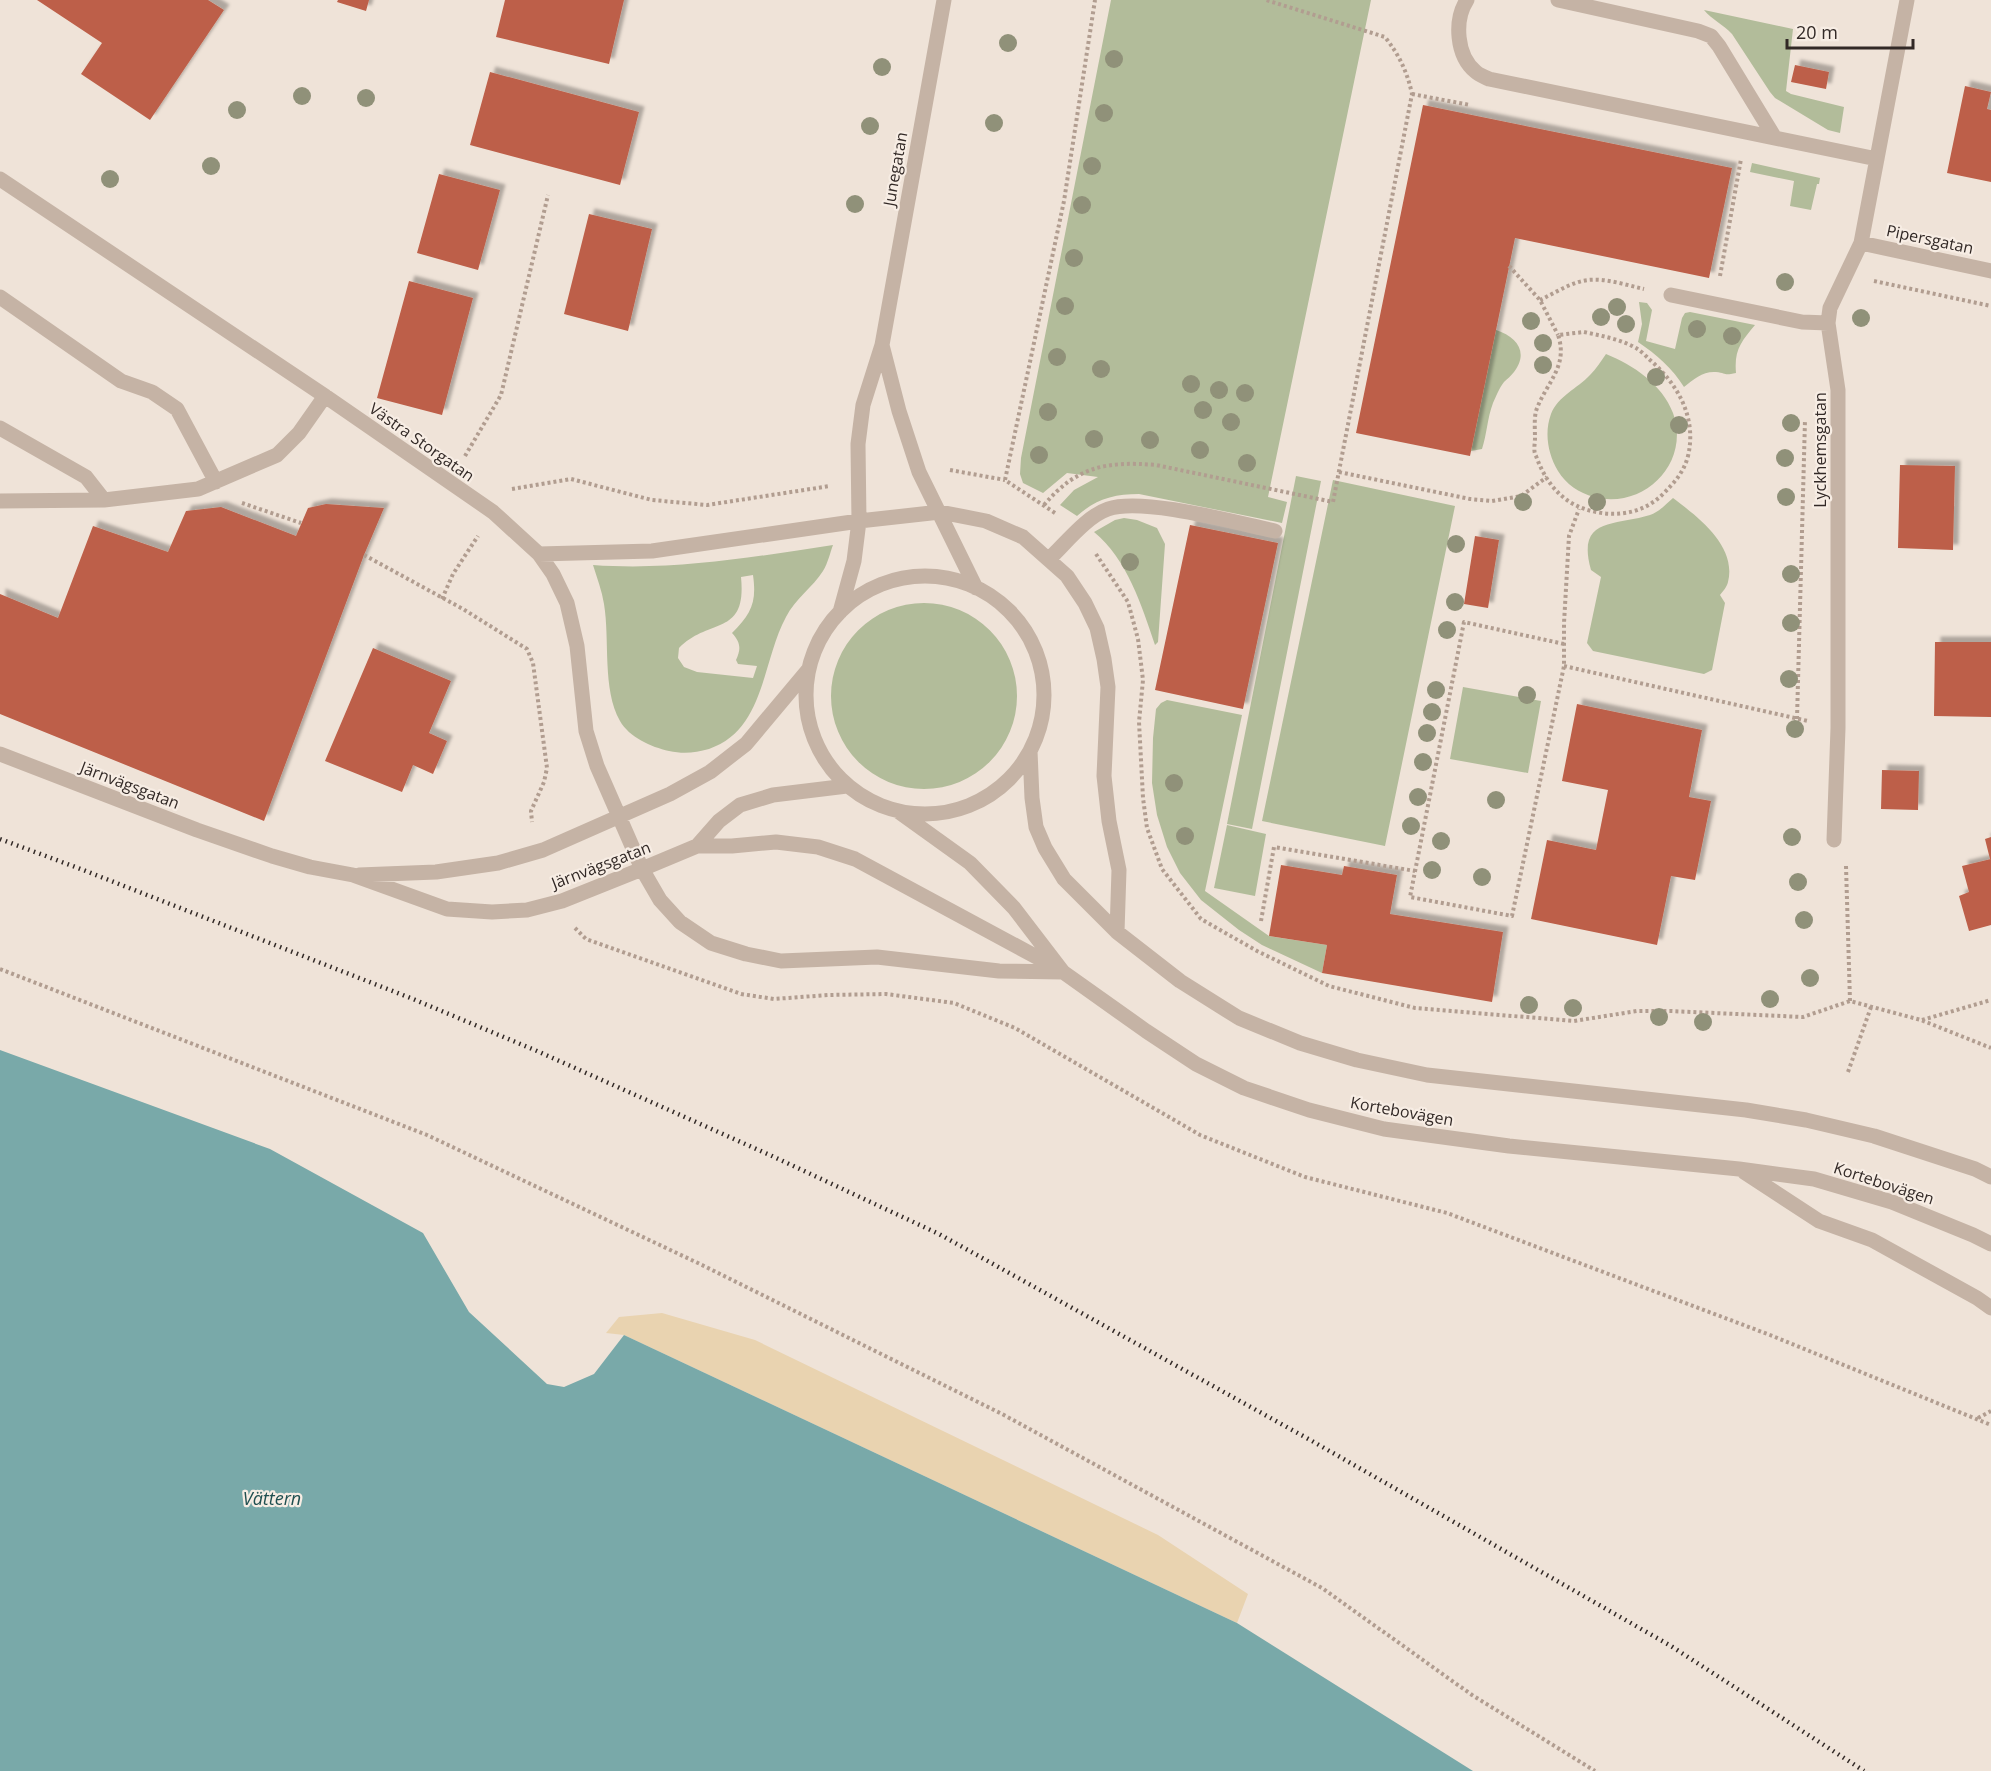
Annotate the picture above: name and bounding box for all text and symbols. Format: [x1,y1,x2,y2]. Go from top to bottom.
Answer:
scale bar [1787,12,1913,50]
text: 20 m [1796,20,1838,44]
street label: Junegatan [877,130,912,210]
street label: Pipersgatan [1884,219,1976,259]
street label: Lyckhemsgatan [1809,392,1831,508]
street label: Västra Storgatan [365,397,479,487]
street label: Järnvägsgatan [75,755,183,814]
street label: Järnvägsgatan [546,836,654,895]
street label: Kortebovägen [1349,1091,1455,1131]
street label: Kortebovägen [1831,1156,1937,1210]
water label: Vättern [243,1486,301,1510]

